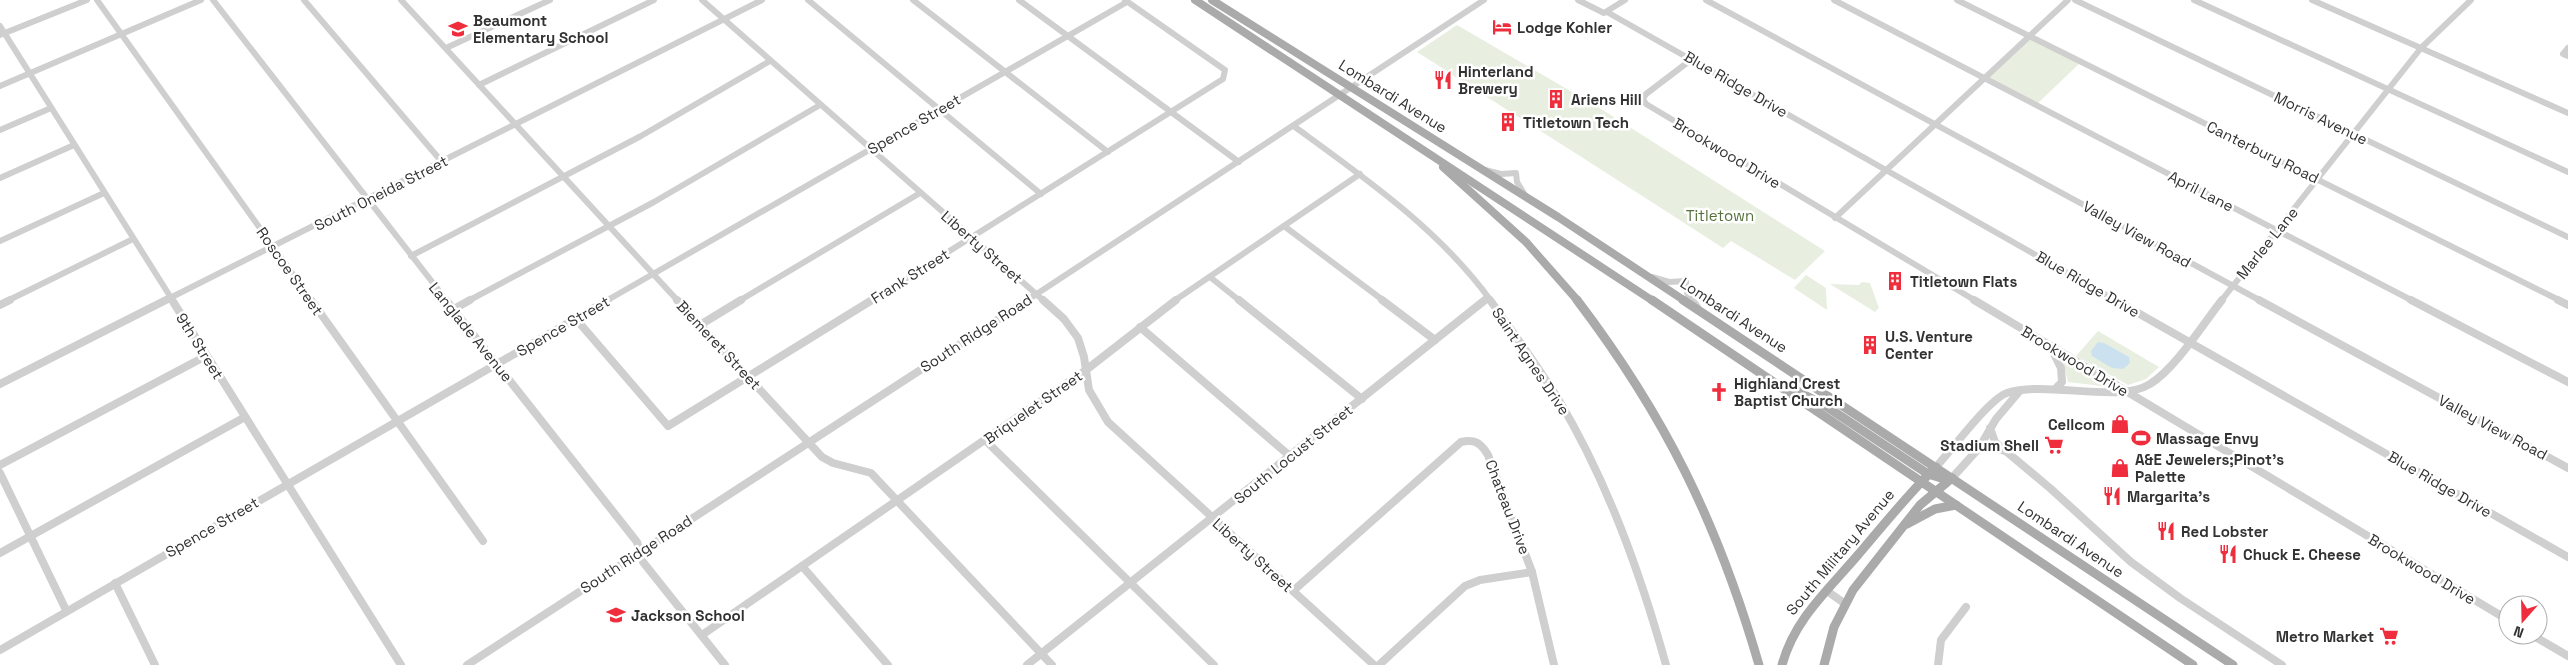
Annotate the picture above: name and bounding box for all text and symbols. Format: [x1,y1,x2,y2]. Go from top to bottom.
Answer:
place label: Beaumont Elementary School [473,11,608,47]
hotel icon: Lodge Kohler [1491,16,1513,38]
school or university icon: Beaumont Elementary School [447,18,469,40]
place label: Lodge Kohler [1517,18,1612,37]
street label: Blue Ridge Drive [1681,47,1791,121]
street label: Lombardi Avenue [1335,55,1451,137]
place label: Hinterland Brewery [1458,62,1534,98]
restaurant icon: Hinterland Brewery [1432,69,1454,91]
street label: Morris Avenue [2271,87,2371,149]
building icon: Ariens Hill [1545,88,1567,110]
street label: Spence Street [864,90,964,158]
place label: Ariens Hill [1571,90,1642,109]
building icon: Titletown Tech [1497,111,1519,133]
place label: Titletown Tech [1523,113,1629,132]
street label: Brookwood Drive [1670,113,1784,193]
street label: Canterbury Road [2204,117,2322,187]
street label: South Oneida Street [311,151,451,235]
street label: April Lane [2165,166,2237,216]
street label: Valley View Road [2080,196,2194,272]
street label: Marlee Lane [2232,203,2302,283]
street label: Liberty Street [937,206,1027,288]
park label: Titletown [1686,206,1754,225]
street label: Roscoe Street [253,223,328,319]
street label: Frank Street [867,244,953,308]
street label: Blue Ridge Drive [2033,247,2143,321]
building icon: Titletown Flats [1884,270,1906,292]
place label: Titletown Flats [1910,272,2017,291]
street label: Lombardi Avenue [1677,273,1791,357]
street label: Langlade Avenue [425,278,517,386]
street label: South Ridge Road [916,290,1036,376]
street label: Spence Street [513,292,613,360]
street label: Biemeret Street [673,297,765,394]
street label: Saint Agnes Drive [1488,304,1574,419]
street label: 9th Street [172,309,228,383]
street label: Brookwood Drive [2018,321,2132,401]
place label: U.S. Venture Center [1885,327,1973,363]
building icon: U.S. Venture Center [1859,334,1881,356]
street label: Briquelet Street [980,366,1086,448]
place label: Highland Crest Baptist Church [1734,374,1843,410]
church icon: Highland Crest Baptist Church [1708,381,1730,403]
street label: Valley View Road [2435,390,2551,464]
street label: South Locust Street [1230,400,1356,508]
shop icon: Cellcom [2109,413,2131,435]
place label: Cellcom [2048,415,2105,434]
sports icon: Massage Envy [2130,427,2152,449]
place label: Massage Envy [2156,429,2259,448]
supermarket icon: Stadium Shell [2043,434,2065,456]
place label: Stadium Shell [1940,436,2039,455]
street label: Blue Ridge Drive [2385,447,2495,521]
place label: A&E Jewelers;Pinot's Palette [2135,450,2284,486]
street label: Chateau Drive [1481,457,1535,557]
shop icon: A&E Jewelers;Pinot's Palette [2109,457,2131,479]
street label: South Military Avenue [1782,485,1898,619]
restaurant icon: Margarita's [2101,485,2123,507]
place label: Margarita's [2127,487,2210,506]
street label: Spence Street [162,493,262,561]
street label: Lombardi Avenue [2014,496,2128,582]
street label: South Ridge Road [576,511,696,597]
street label: Liberty Street [1209,514,1297,596]
restaurant icon: Red Lobster [2155,520,2177,542]
place label: Red Lobster [2181,522,2268,541]
street label: Brookwood Drive [2365,529,2479,609]
restaurant icon: Chuck E. Cheese [2217,543,2239,565]
place label: Chuck E. Cheese [2243,545,2361,564]
north arrow [2498,595,2548,645]
school or university icon: Jackson School [605,604,627,626]
place label: Jackson School [631,606,745,625]
text: N [2511,622,2526,642]
supermarket icon: Metro Market [2378,625,2400,647]
place label: Metro Market [2276,627,2374,646]

